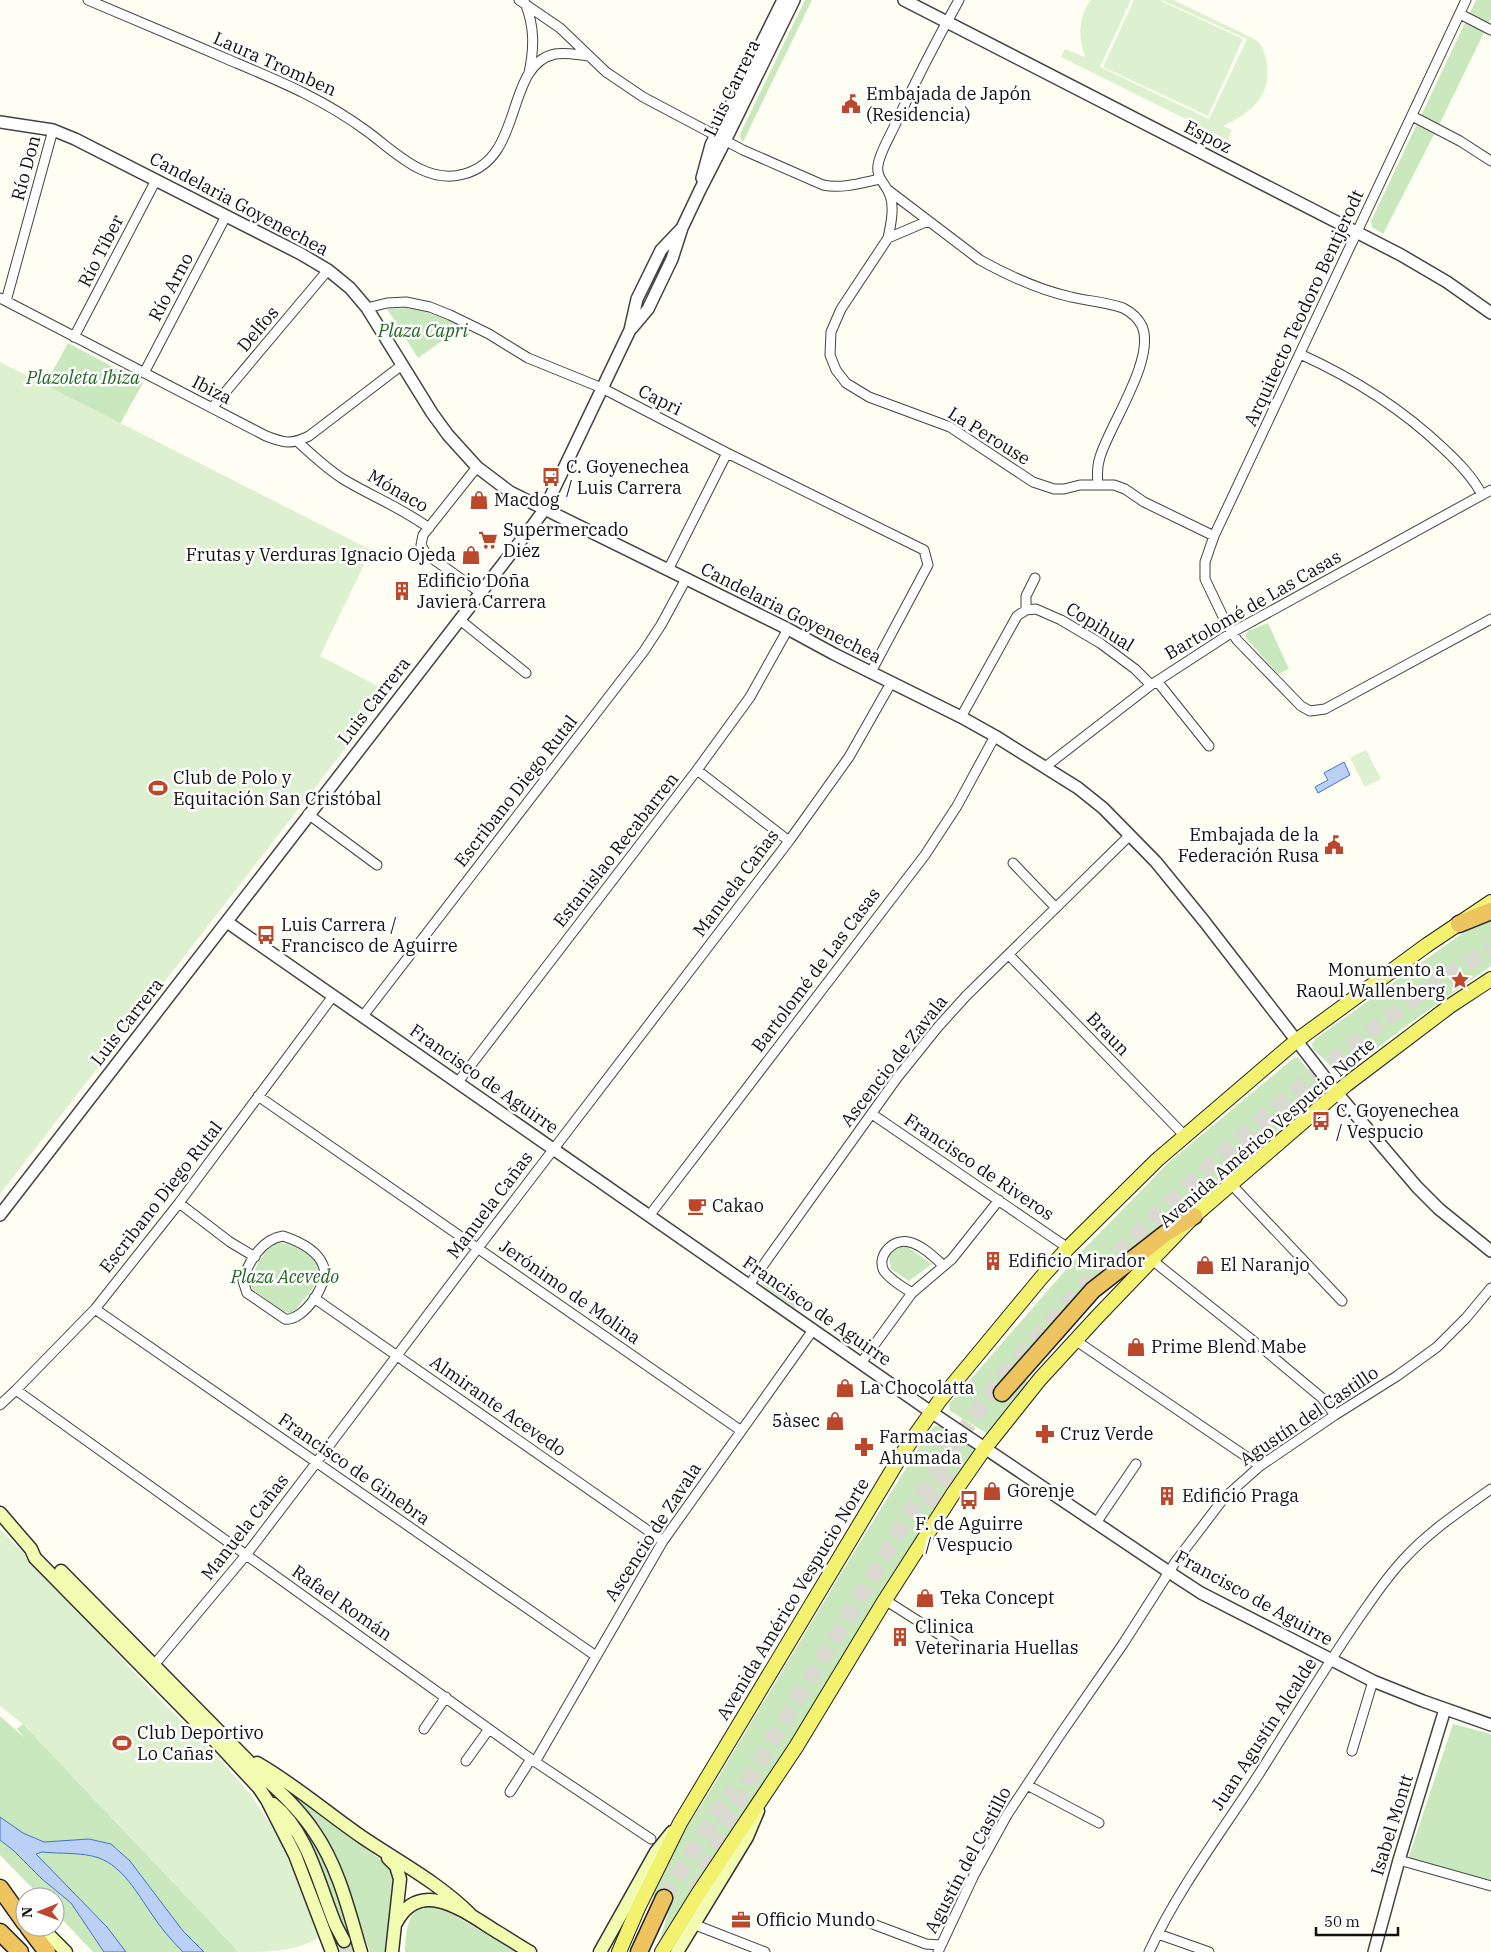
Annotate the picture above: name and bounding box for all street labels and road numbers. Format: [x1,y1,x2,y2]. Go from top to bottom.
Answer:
street label: Laura Tromben [210,26,340,101]
street label: Luis Carrera [698,35,765,140]
street label: Espoz [1180,115,1236,158]
street label: Río Don [6,133,45,203]
street label: Candelaria Goyenechea [146,147,333,261]
street label: Arquitecto Teodoro Bentjerodt [1239,186,1369,430]
street label: Río Tíber [73,211,129,291]
street label: Río Arno [143,249,198,325]
street label: Delfos [232,301,283,356]
street label: Ibiza [188,370,236,409]
street label: Capri [635,379,686,420]
street label: La Perouse [944,401,1035,470]
street label: Mónaco [364,464,433,517]
street label: Bartolomé de Las Casas [1160,545,1345,665]
street label: Candelaria Goyenechea [697,557,886,668]
street label: Copihual [1062,597,1139,656]
street label: Luis Carrera [332,652,415,749]
street label: Escribano Diego Rutal [449,710,582,871]
street label: Estanislao Recabarren [548,768,683,932]
street label: Manuela Cañas [688,824,784,941]
street label: Bartolomé de Las Casas [746,883,885,1057]
street label: Luis Carrera [85,973,168,1070]
street label: Ascencio de Zavala [835,990,952,1131]
street label: Braun [1082,1007,1135,1060]
street label: Francisco de Aguirre [405,1019,563,1139]
street label: Avenida Américo Vespucio Norte [1154,1033,1379,1233]
street label: Francisco de Riveros [900,1108,1059,1225]
street label: Escribano Diego Rutal [94,1116,227,1277]
street label: Manuela Cañas [442,1146,538,1263]
street label: Jerónimo de Molina [495,1234,646,1349]
street label: Francisco de Aguirre [738,1251,896,1371]
street label: Almirante Acevedo [426,1350,571,1461]
street label: Agustín del Castillo [1235,1361,1383,1471]
street label: Francisco de Ginebra [274,1407,435,1530]
street label: Ascencio de Zavala [599,1458,706,1605]
street label: Manuela Cañas [196,1469,293,1584]
street label: Avenida Américo Vespucio Norte [711,1473,874,1724]
street label: Francisco de Aguirre [1171,1545,1337,1650]
street label: Rafael Román [288,1559,397,1646]
street label: Juan Agustín Alcalde [1206,1653,1321,1814]
street label: Isabel Montt [1365,1771,1418,1878]
street label: Agustín del Castillo [919,1783,1016,1937]

